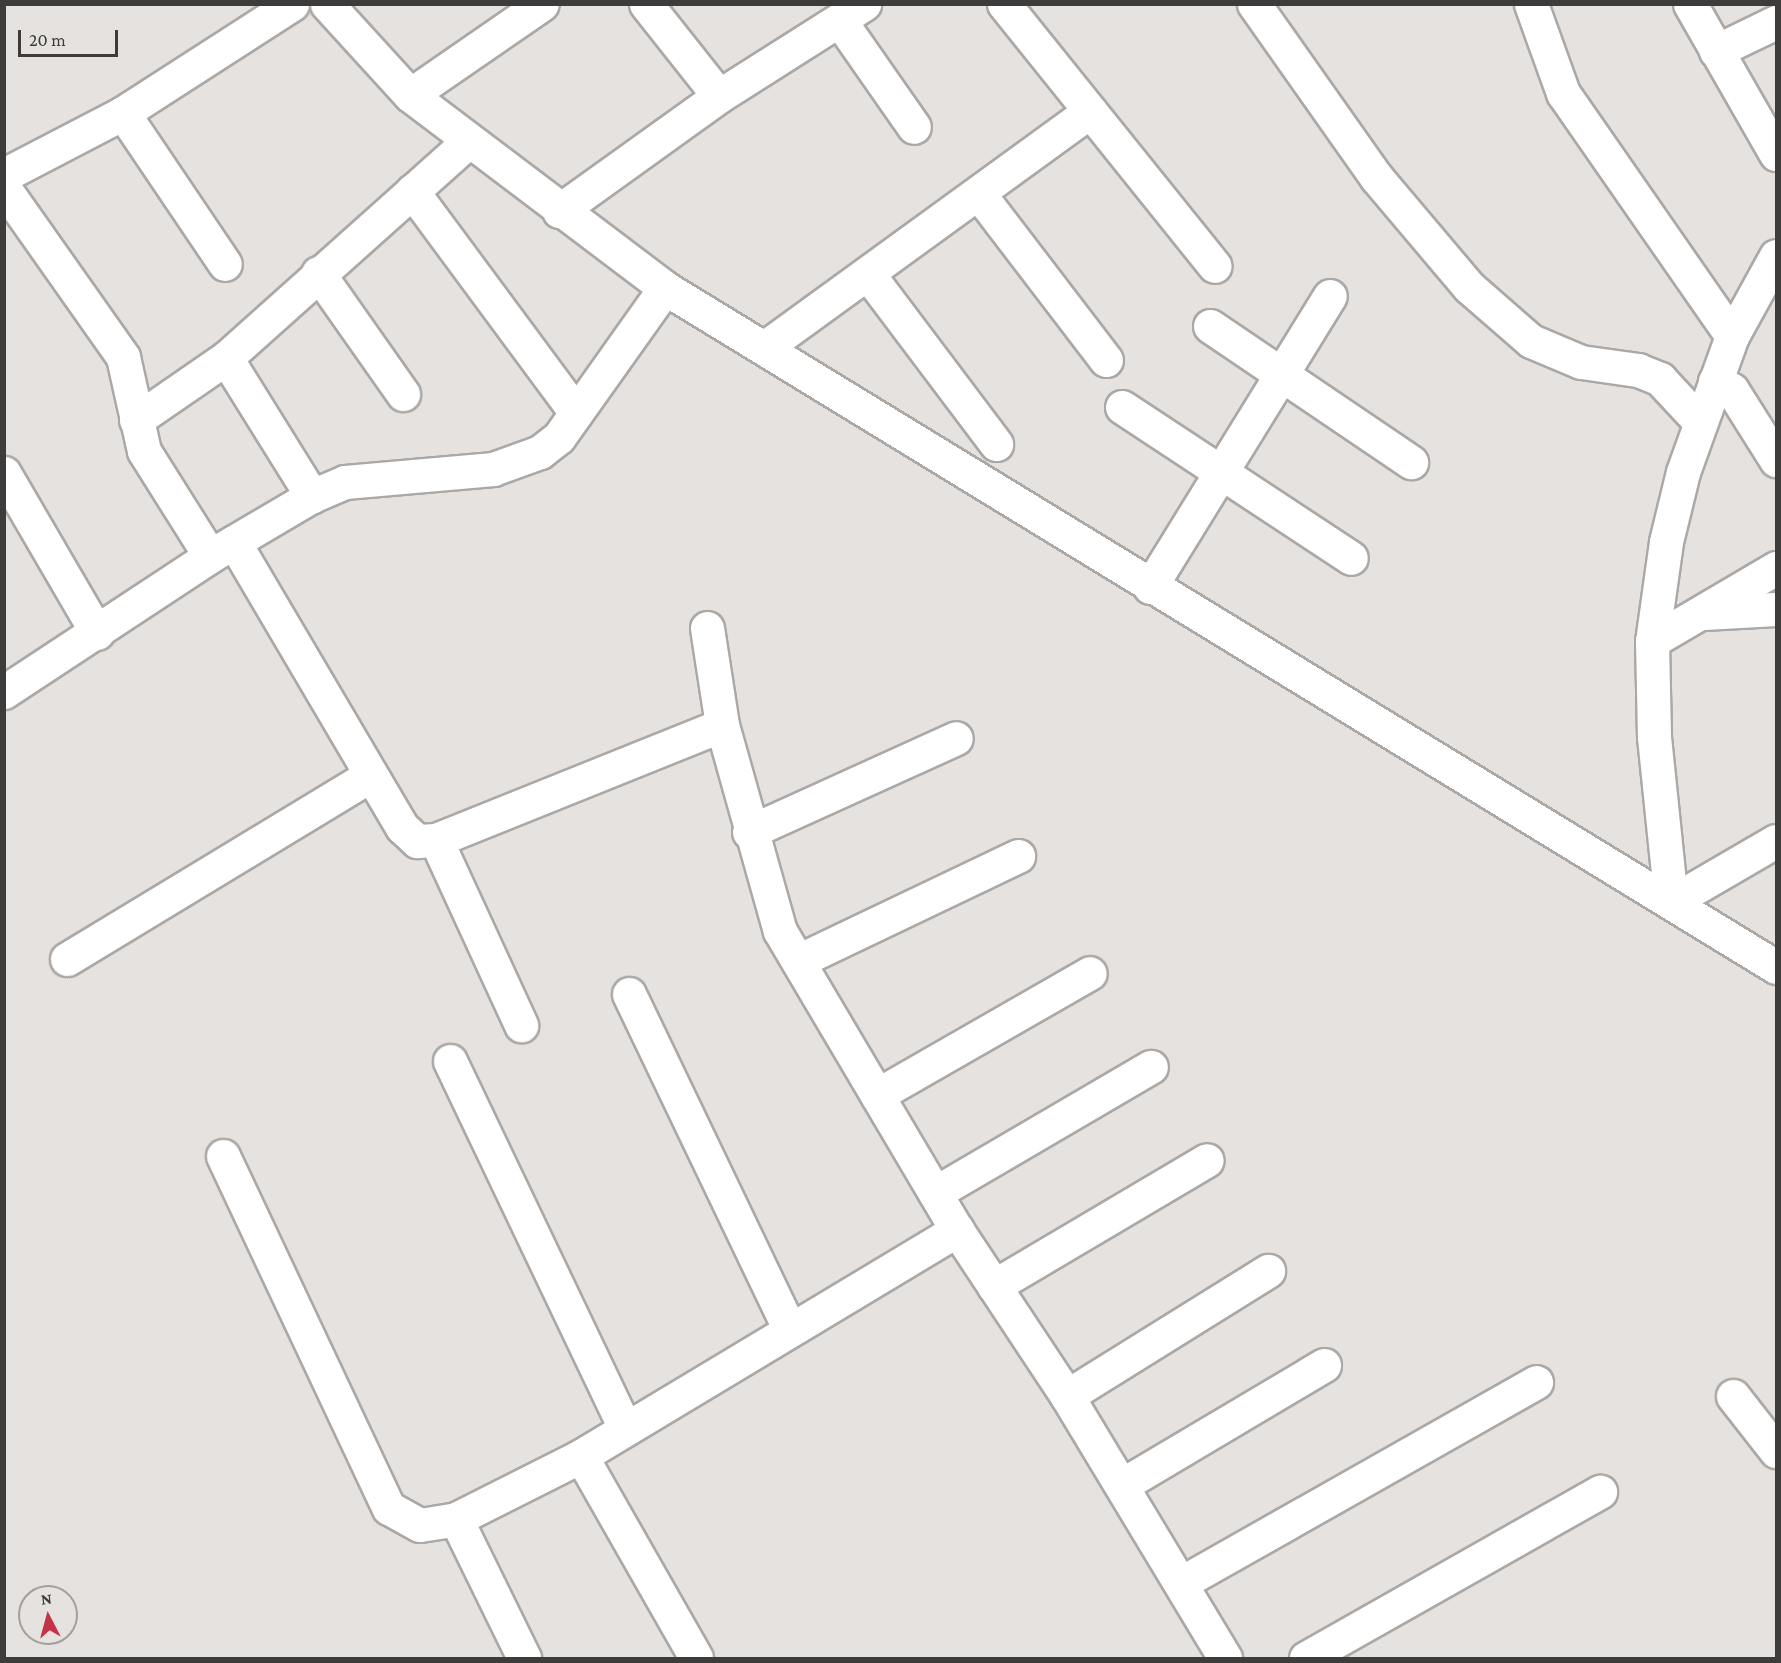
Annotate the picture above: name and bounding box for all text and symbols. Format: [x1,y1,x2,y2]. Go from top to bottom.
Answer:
scale bar [21,18,122,56]
text: 20 m [29,30,66,50]
north arrow [18,1585,78,1645]
text: N [40,1590,53,1608]

